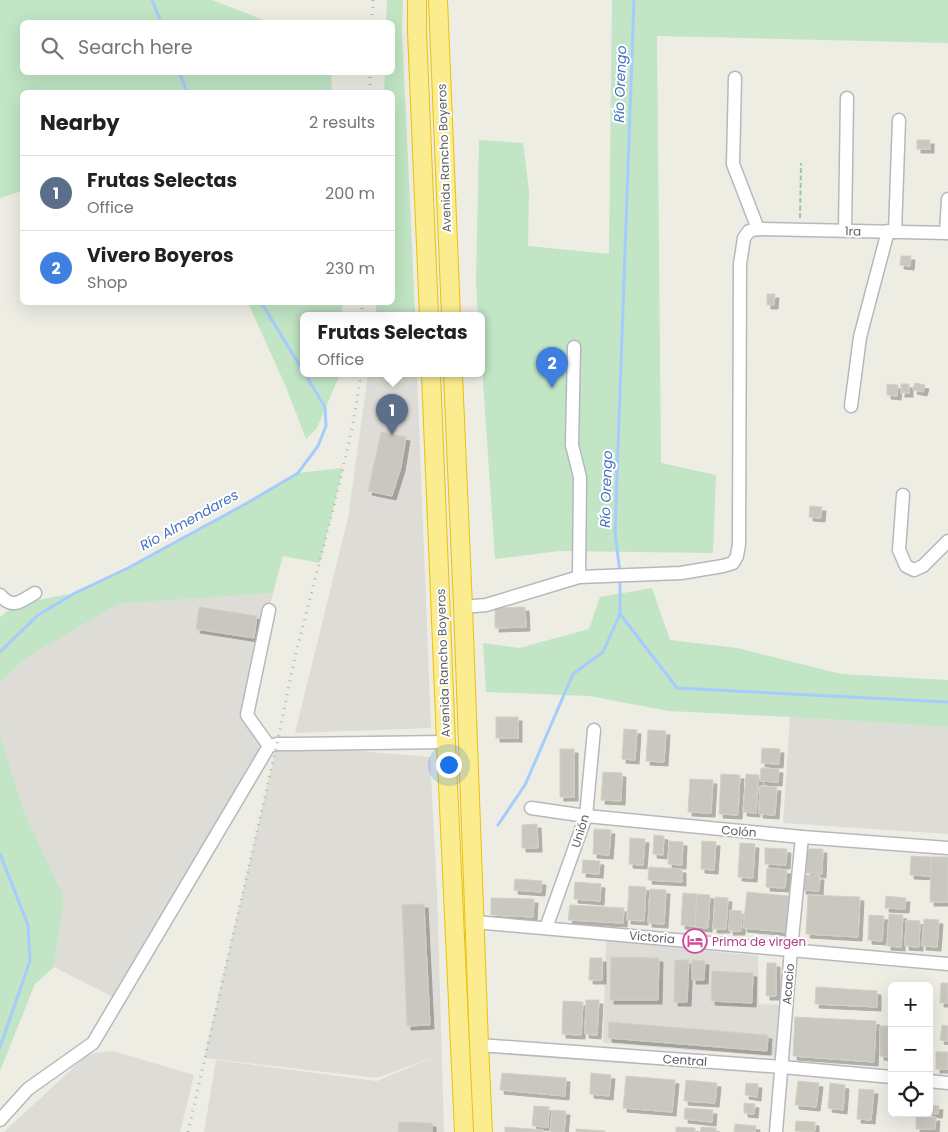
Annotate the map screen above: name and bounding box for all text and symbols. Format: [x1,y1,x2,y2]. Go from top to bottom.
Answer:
search box [20,20,395,75]
icon: search [38,34,66,62]
text: Search here [78,34,192,61]
water label: Río Orengo [609,45,631,123]
street label: Avenida Rancho Boyeros [433,83,455,233]
text: Nearby [40,108,120,137]
text: 2 results [309,111,375,134]
text: Frutas Selectas [87,167,237,194]
text: 1 [53,182,59,205]
text: 200 m [325,182,375,205]
text: Office [87,196,134,219]
street label: 1ra [845,222,861,240]
text: Vivero Boyeros [87,242,234,269]
text: 2 [51,257,61,280]
text: 230 m [326,257,375,280]
text: Shop [87,271,128,294]
popup [300,312,485,377]
text: Frutas Selectas [318,319,468,346]
pin: 2 [536,347,568,388]
text: Office [318,348,364,371]
pin: 1 [376,394,408,435]
water label: Río Orengo [595,450,617,528]
water label: Río Almendares [136,485,242,555]
street label: Avenida Rancho Boyeros [432,588,454,738]
your location [436,752,462,778]
street label: Unión [567,812,593,850]
street label: Colón [721,821,757,841]
street label: Victoria [628,927,676,947]
hotel icon: Prima de virgen [682,928,708,954]
place label: Prima de virgen [712,933,806,950]
street label: Acacio [778,962,798,1005]
map controls [888,982,933,1117]
button: + [888,982,933,1027]
button: − [888,1027,933,1072]
street label: Central [662,1050,708,1070]
button: locate [888,1072,933,1117]

